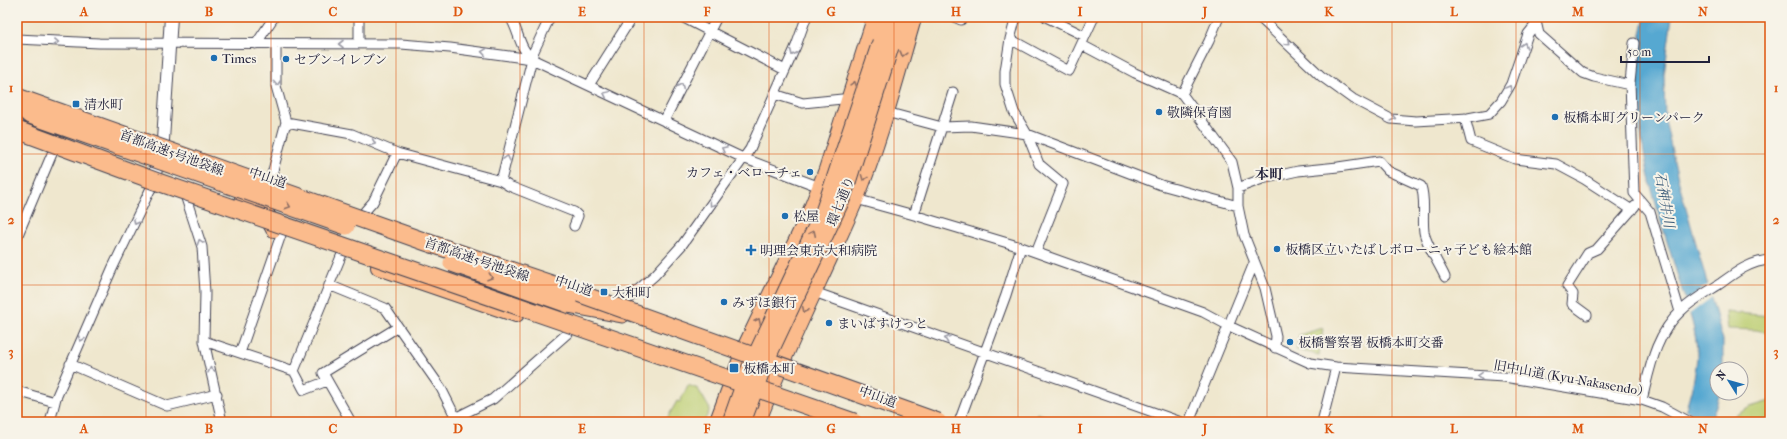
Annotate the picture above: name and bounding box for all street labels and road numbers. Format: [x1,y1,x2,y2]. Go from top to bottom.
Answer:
street label: 首都高速5号池袋線 [118,127,226,178]
street label: 中山道 [247,164,289,191]
street label: 環七通り [824,174,857,228]
street label: 首都高速5号池袋線 [423,235,531,284]
street label: 中山道 [553,272,595,299]
street label: 旧中山道 (Kyu-Nakasendo） [1492,357,1651,400]
street label: 中山道 [857,383,899,410]

